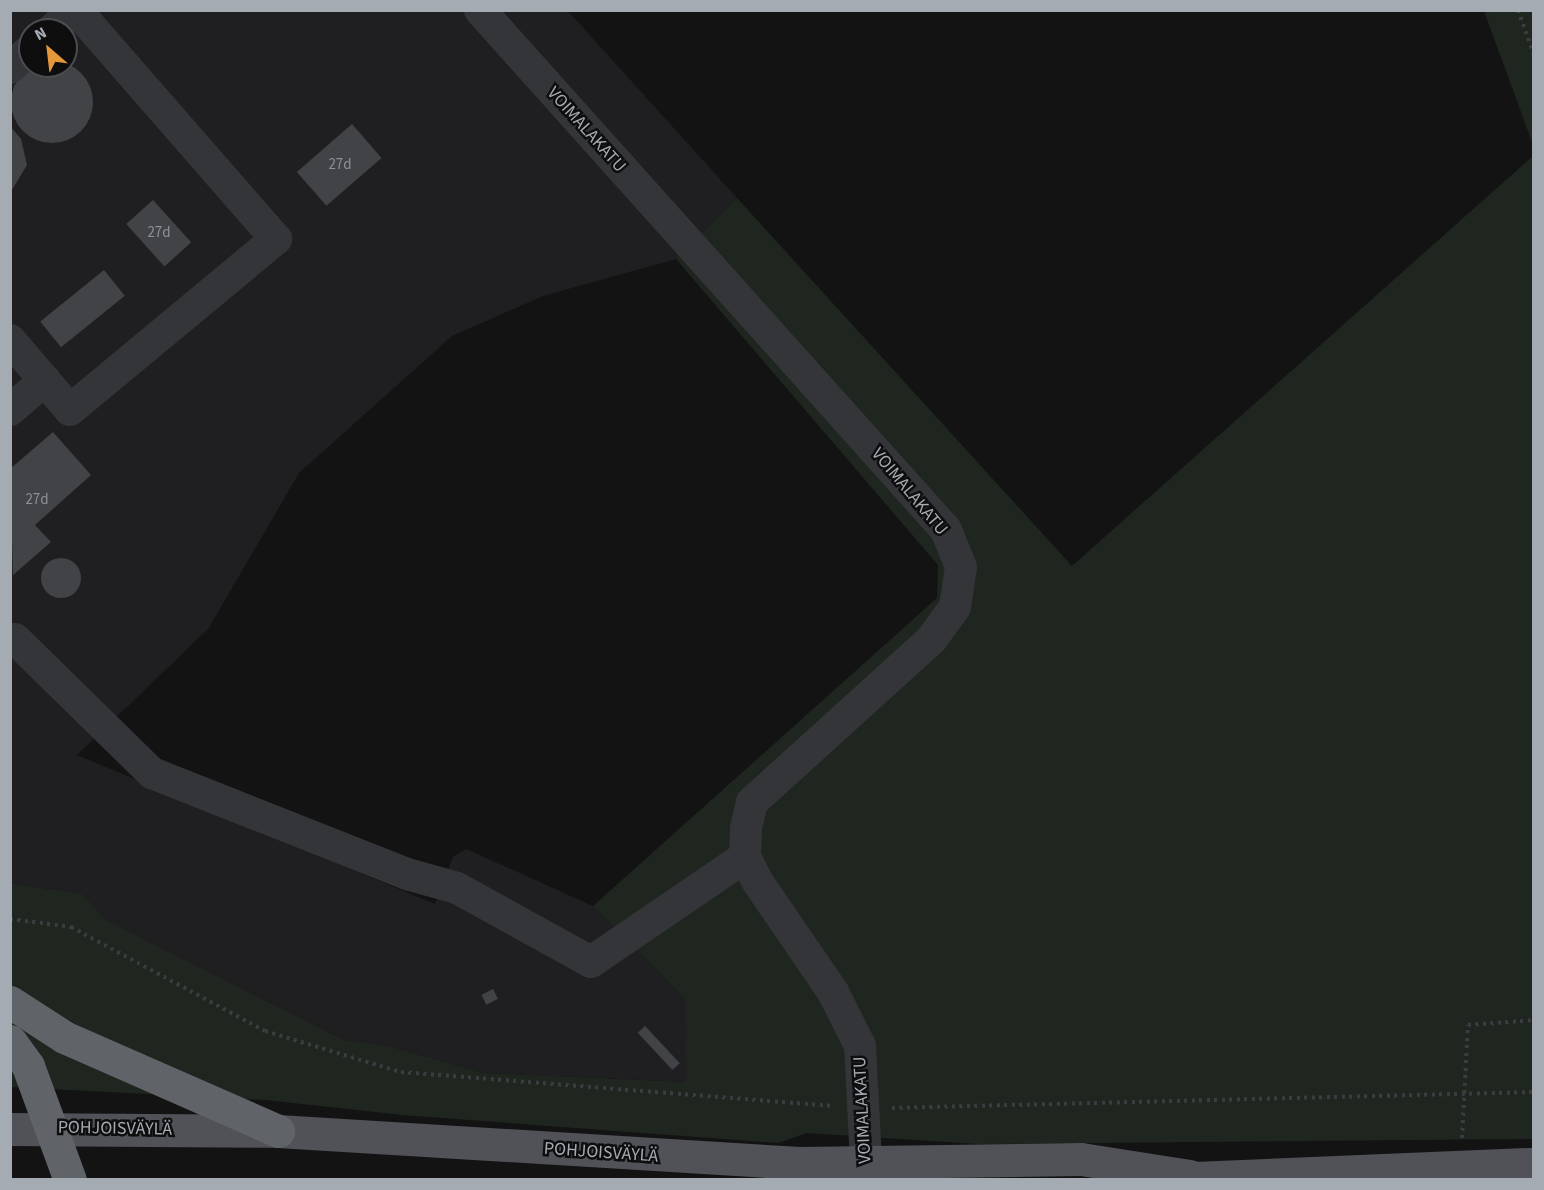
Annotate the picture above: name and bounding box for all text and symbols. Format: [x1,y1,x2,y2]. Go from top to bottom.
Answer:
north arrow [18,18,78,78]
text: N [31,22,50,46]
street label: VOIMALAKATU [542,83,630,177]
house number: 27d [328,156,352,174]
house number: 27d [147,224,171,242]
street label: VOIMALAKATU [866,444,952,540]
house number: 27d [25,491,49,509]
street label: VOIMALAKATU [849,1056,877,1164]
street label: POHJOISVÄYLÄ [58,1117,172,1141]
street label: POHJOISVÄYLÄ [543,1138,659,1168]

